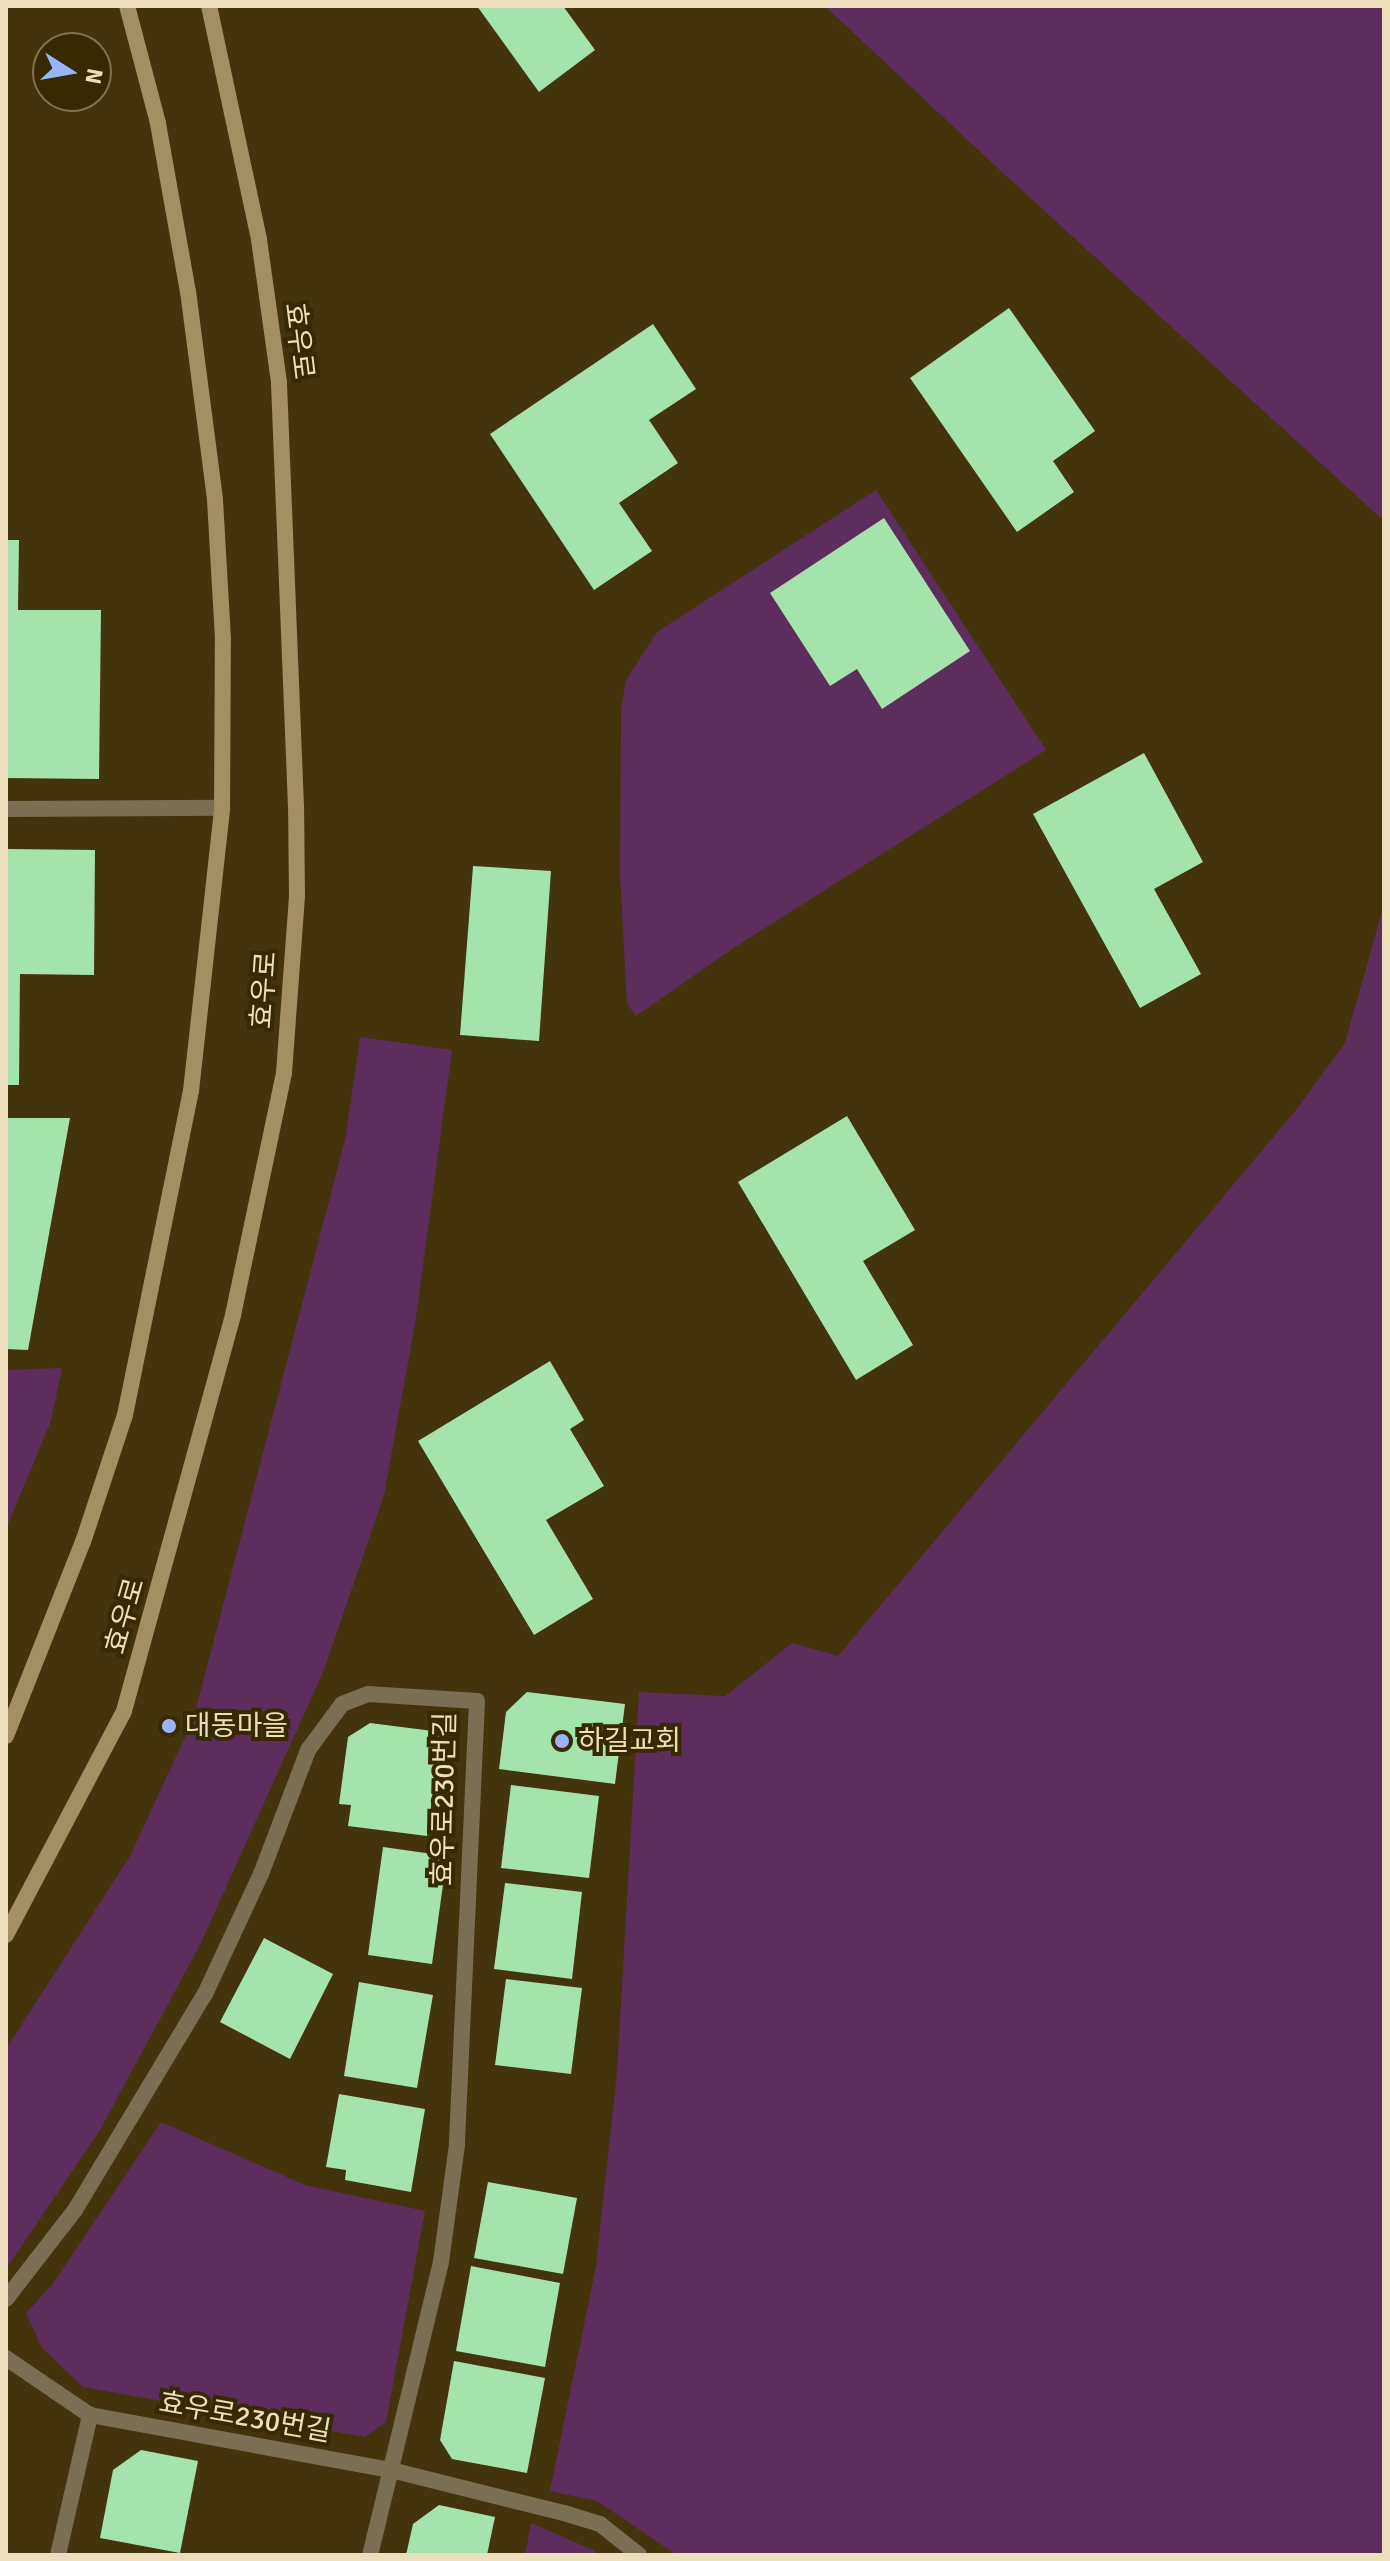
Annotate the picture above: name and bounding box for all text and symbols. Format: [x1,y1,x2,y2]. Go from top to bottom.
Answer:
north arrow [32,32,112,112]
text: N [79,66,109,86]
street label: 효우로 [278,301,320,381]
street label: 효우로 [245,950,283,1030]
street label: 효우로 [98,1574,152,1658]
place label: 대동마을 [185,1709,288,1743]
street label: 효우로230번길 [426,1712,462,1886]
marker: 대동마을 [160,1717,178,1735]
place label: 하길교회 [578,1724,681,1758]
marker: 하길교회 [553,1732,571,1750]
street label: 효우로230번길 [156,2385,334,2449]

